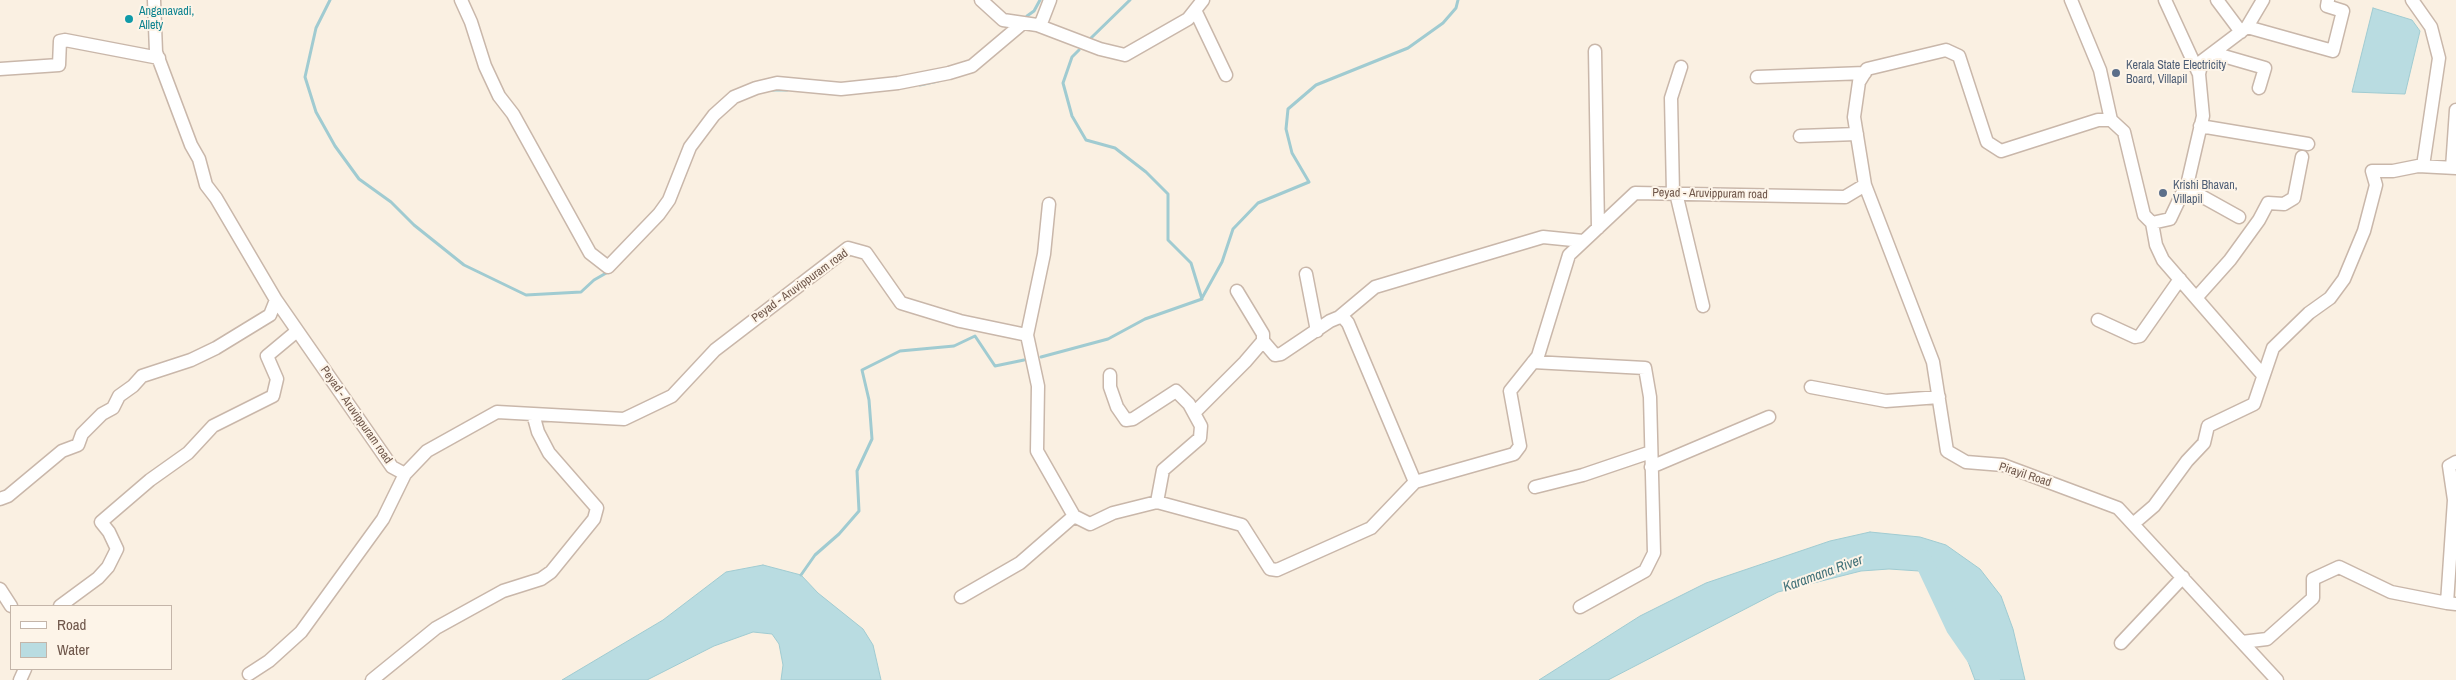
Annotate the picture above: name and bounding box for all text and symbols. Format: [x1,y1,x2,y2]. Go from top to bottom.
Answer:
place label: Anganavadi, Allety [139,5,194,33]
marker: Anganavadi, Allety [123,13,135,25]
place label: Kerala State Electricity Board, Villapil [2126,59,2226,87]
marker: Kerala State Electricity Board, Villapil [2110,67,2122,79]
place label: Krishi Bhavan, Villapil [2173,179,2238,207]
street label: Peyad - Aruvippuram road [1652,186,1768,202]
marker: Krishi Bhavan, Villapil [2157,187,2169,199]
street label: Peyad - Aruvippuram road [749,246,851,326]
street label: Peyad - Aruvippuram road [317,364,395,466]
street label: Pirayil Road [1997,460,2053,490]
water label: Karamana River [1781,552,1865,596]
legend [10,605,172,670]
text: Road [57,614,86,635]
text: Water [57,639,89,660]

